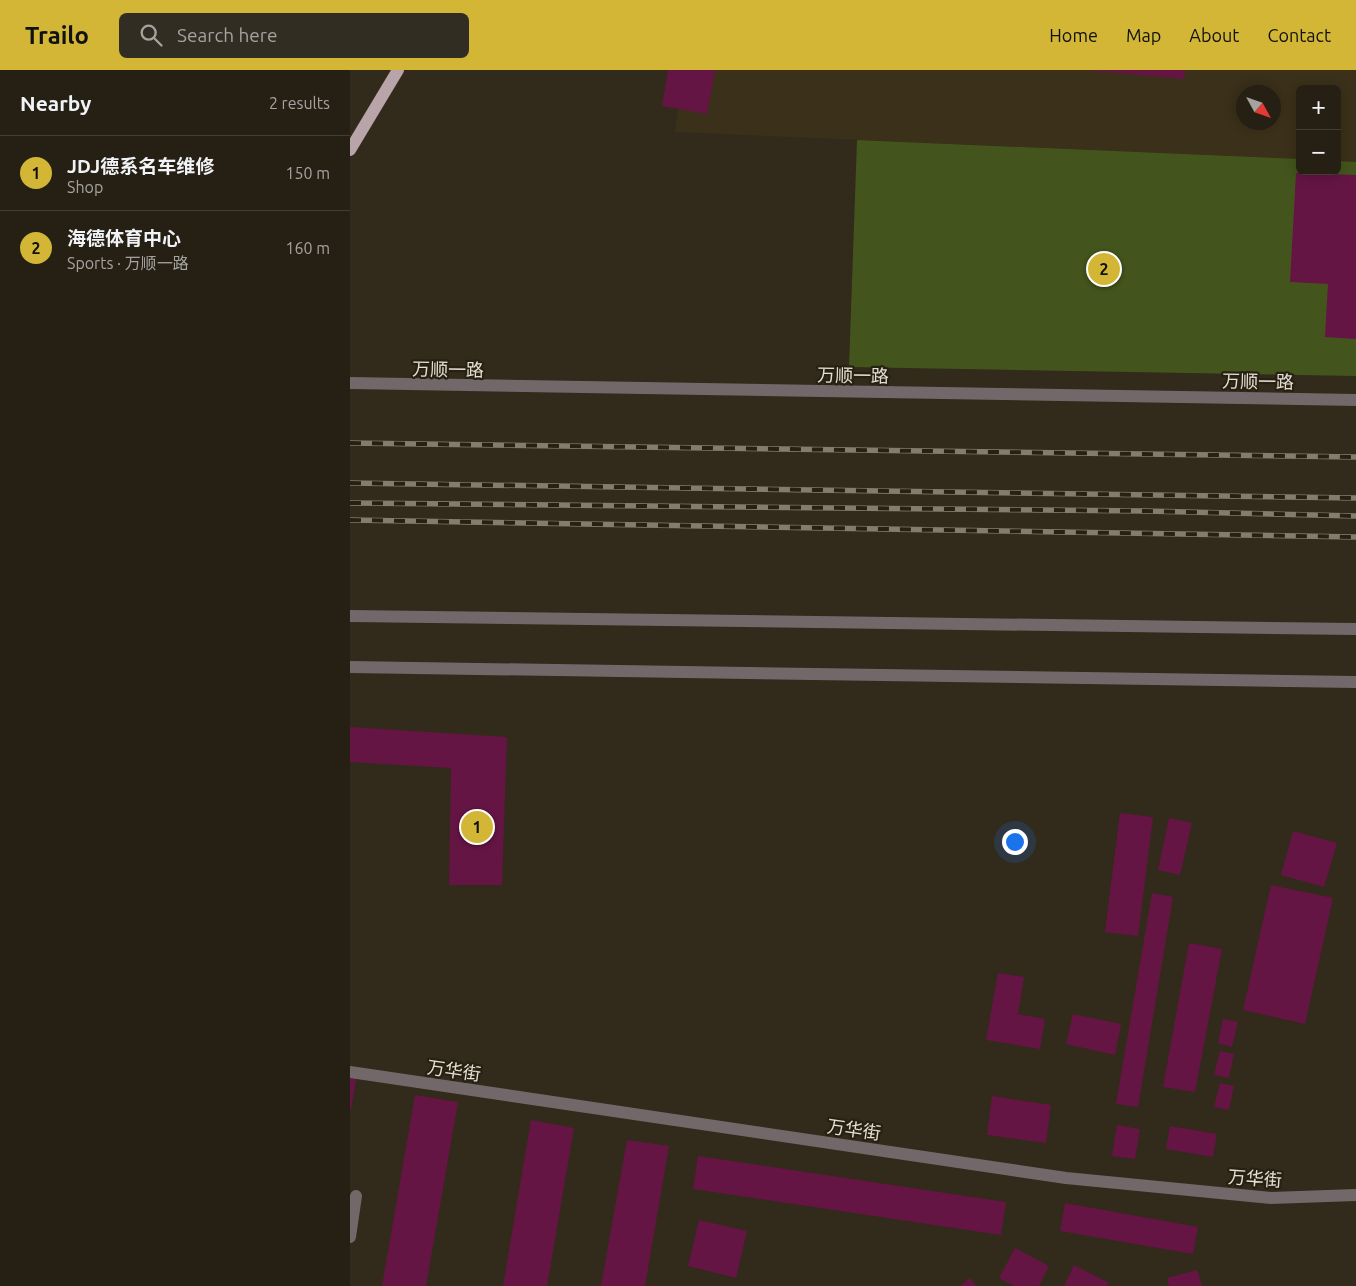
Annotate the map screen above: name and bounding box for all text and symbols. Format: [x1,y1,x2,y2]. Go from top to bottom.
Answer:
search box [119,13,469,58]
icon: search [137,21,165,49]
text: Trailo [25,22,89,49]
text: Search here [177,24,278,46]
text: Home [1049,25,1098,45]
text: Map [1126,25,1161,45]
text: About [1189,25,1239,45]
text: Contact [1267,25,1331,45]
north arrow [1236,85,1281,130]
map controls [1296,85,1341,175]
button: + [1296,85,1341,130]
text: Nearby [20,91,91,115]
text: 2 results [269,94,330,112]
button: − [1296,130,1341,175]
text: JDJ德系名车维修 [67,155,214,177]
text: 1 [31,164,41,182]
text: 150 m [285,164,330,182]
text: Shop [67,178,103,196]
text: 海德体育中心 [67,227,181,249]
text: 2 [31,239,41,257]
text: 160 m [285,239,330,257]
pin: 2 [1088,250,1120,288]
text: Sports · 万顺一路 [67,254,189,272]
street label: 万顺一路 [412,358,484,380]
street label: 万顺一路 [817,364,889,386]
street label: 万顺一路 [1222,370,1294,392]
pin: 1 [461,808,493,846]
your location [1002,829,1028,855]
street label: 万华街 [426,1056,482,1084]
street label: 万华街 [826,1115,882,1143]
street label: 万华街 [1227,1166,1283,1190]

